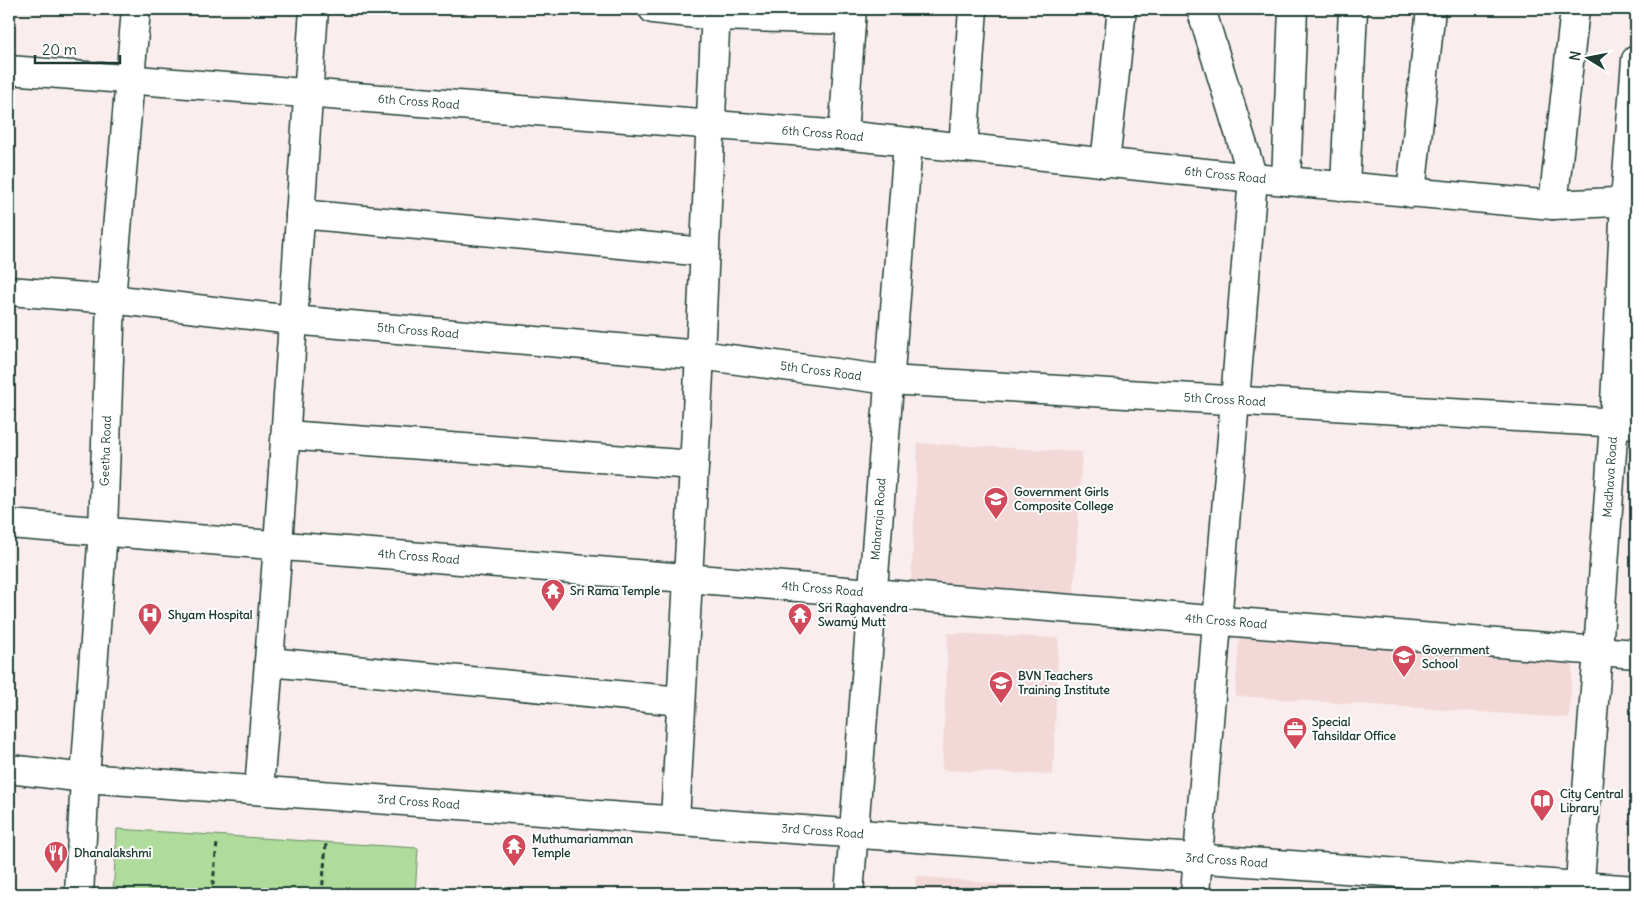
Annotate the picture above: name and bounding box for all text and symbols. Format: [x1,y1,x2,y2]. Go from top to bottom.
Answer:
scale bar [35,32,120,64]
north arrow [1562,32,1612,82]
text: 20 m [42,40,77,59]
text: N [1565,49,1585,62]
street label: 6th Cross Road [377,91,460,112]
street label: 6th Cross Road [781,122,864,144]
street label: 6th Cross Road [1184,163,1267,186]
street label: 5th Cross Road [377,319,460,341]
street label: 5th Cross Road [779,358,863,383]
street label: 5th Cross Road [1183,389,1266,409]
street label: Geetha Road [97,415,114,486]
street label: Madhava Road [1599,436,1620,518]
street label: Maharaja Road [867,477,889,561]
place label: Government Girls Composite College [1014,484,1114,514]
school or university icon: Government Girls Composite College [983,486,1009,520]
street label: 4th Cross Road [377,545,460,567]
temple icon: Sri Rama Temple [540,578,566,612]
street label: 4th Cross Road [781,578,864,599]
place label: Sri Rama Temple [570,583,661,599]
place label: Sri Raghavendra Swamy Mutt [818,600,908,630]
hospital icon: Shyam Hospital [137,602,163,636]
temple icon: Sri Raghavendra Swamy Mutt [787,602,813,636]
place label: Shyam Hospital [168,607,253,623]
street label: 4th Cross Road [1185,610,1268,631]
place label: Government School [1422,642,1490,671]
school or university icon: Government School [1391,644,1417,678]
place label: BVN Teachers Training Institute [1018,668,1110,698]
school or university icon: BVN Teachers Training Institute [988,670,1014,704]
place label: Special Tahsildar Office [1312,714,1396,743]
office icon: Special Tahsildar Office [1282,716,1308,750]
place label: City Central Library [1560,786,1624,816]
library icon: City Central Library [1529,788,1555,822]
street label: 3rd Cross Road [377,791,460,812]
street label: 3rd Cross Road [781,820,864,841]
place label: Muthumariamman Temple [532,831,633,861]
temple icon: Muthumariamman Temple [501,833,527,867]
restaurant icon: Dhanalakshmi [43,840,69,874]
place label: Dhanalakshmi [74,845,152,860]
street label: 3rd Cross Road [1185,849,1268,870]

